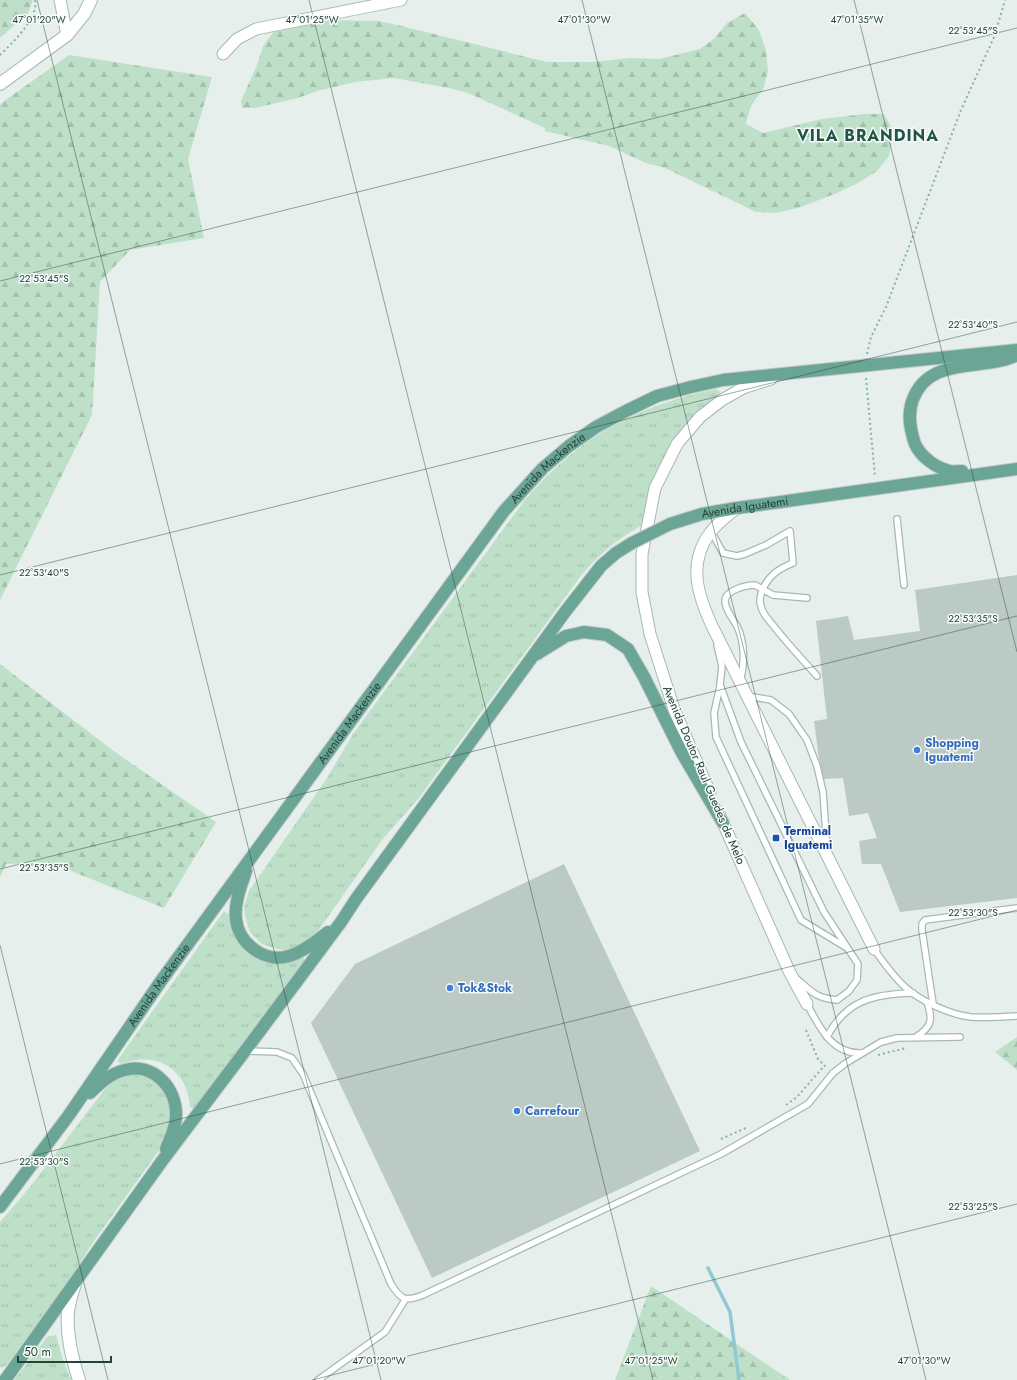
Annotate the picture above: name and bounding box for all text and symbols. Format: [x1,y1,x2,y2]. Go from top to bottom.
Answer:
text: 47°01'20"W [12,12,66,27]
text: 47°01'25"W [285,12,339,27]
text: 47°01'30"W [557,12,611,27]
text: 47°01'35"W [831,12,884,27]
text: 22°53'45"S [948,23,998,38]
district label: VILA BRANDINA [796,124,939,147]
text: 22°53'45"S [19,271,69,286]
text: 22°53'40"S [948,317,999,332]
street label: Avenida Mackenzie [506,428,589,508]
street label: Avenida Iguatemi [700,492,790,523]
text: 22°53'40"S [19,565,70,580]
text: 22°53'35"S [948,611,998,626]
street label: Avenida Mackenzie [313,678,385,768]
street label: Avenida Doutor Raul Guedes de Melo [658,683,750,868]
place label: Shopping Iguatemi [925,734,979,766]
marker: Shopping Iguatemi [912,745,922,755]
place label: Terminal Iguatemi [784,822,832,854]
marker: Terminal Iguatemi [771,833,781,843]
text: 22°53'35"S [19,860,69,875]
text: 22°53'30"S [948,905,998,920]
street label: Avenida Mackenzie [123,940,194,1030]
place label: Tok&Stok [458,979,512,997]
marker: Tok&Stok [445,983,455,993]
place label: Carrefour [525,1102,580,1120]
marker: Carrefour [512,1106,522,1116]
text: 22°53'30"S [19,1154,69,1169]
text: 22°53'25"S [948,1199,998,1214]
scale bar [18,1338,111,1364]
text: 50 m [24,1343,51,1361]
text: 47°01'20"W [352,1353,406,1368]
text: 47°01'25"W [624,1353,678,1368]
text: 47°01'30"W [897,1353,951,1368]

